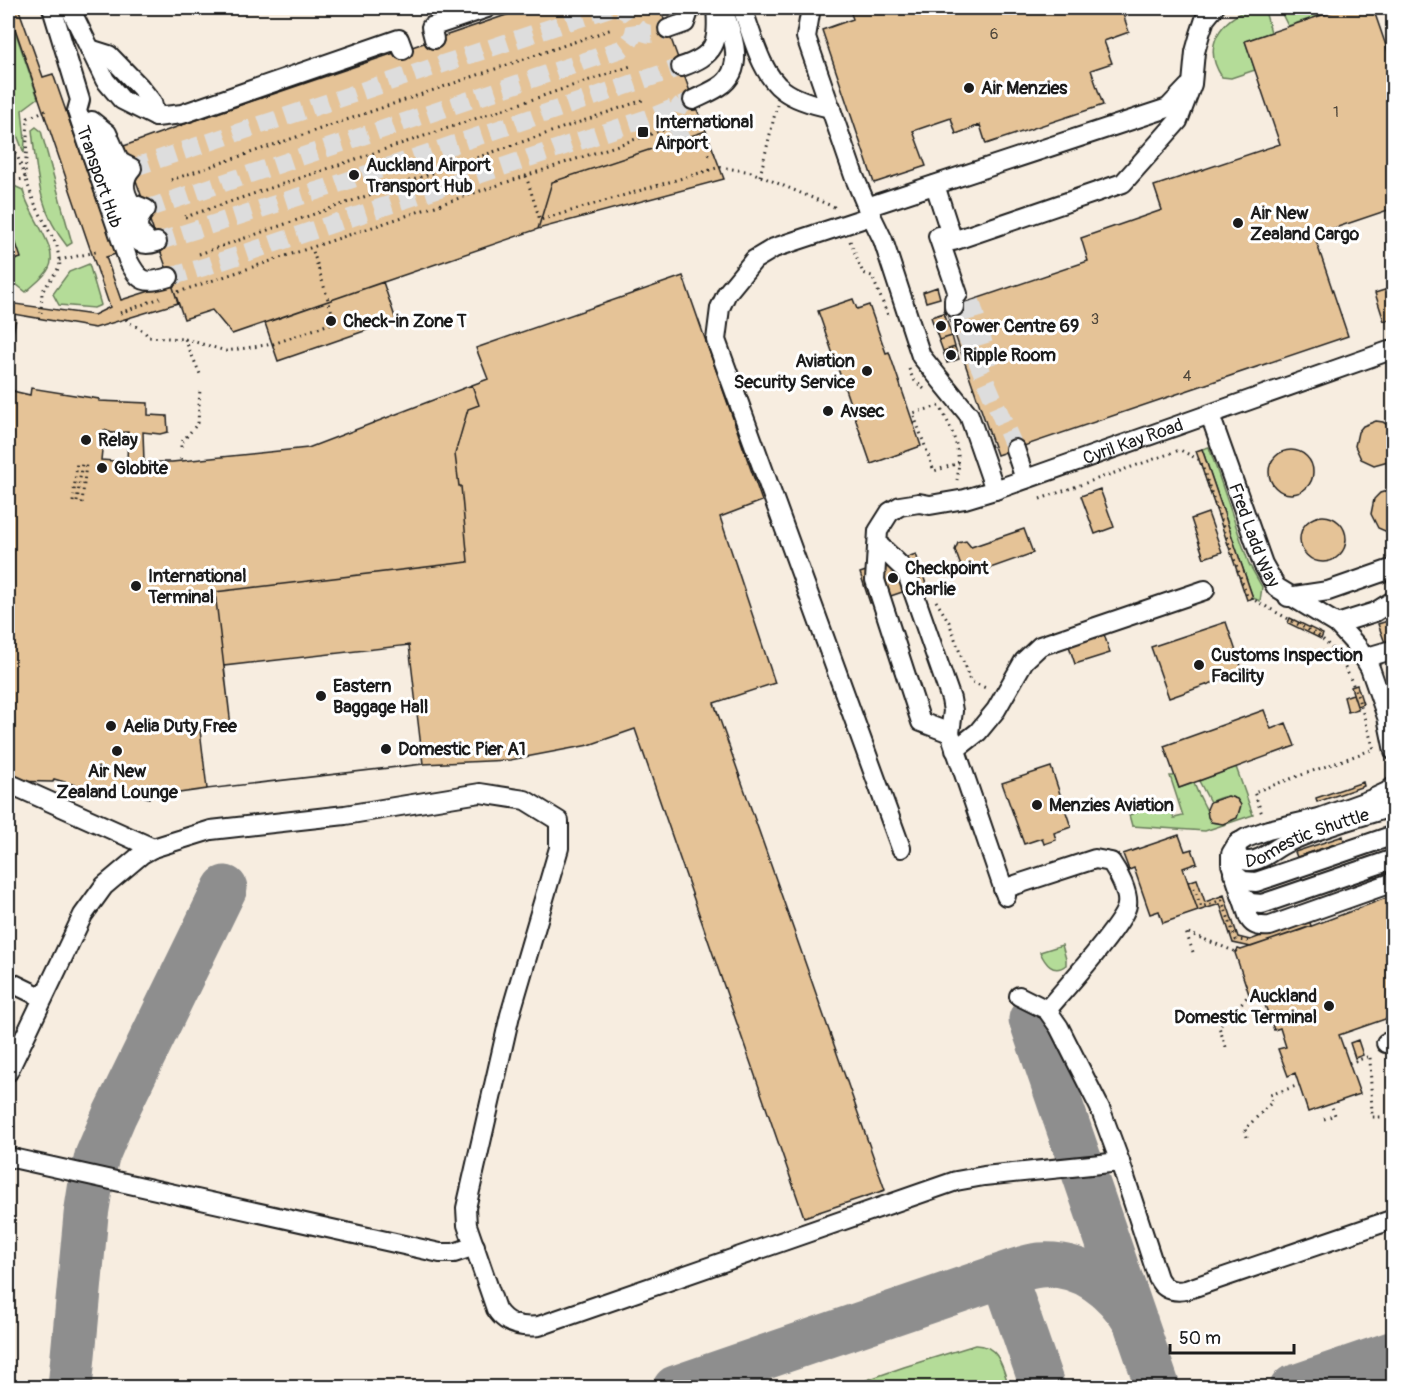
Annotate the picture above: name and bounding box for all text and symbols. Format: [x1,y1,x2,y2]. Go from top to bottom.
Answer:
house number: 6 [990,25,998,44]
place label: Air Menzies [981,77,1068,100]
marker: Air Menzies [962,81,976,95]
house number: 1 [1333,103,1339,122]
place label: International Airport [655,111,753,155]
street label: Transport Hub [71,123,127,231]
marker: International Airport [636,125,650,139]
place label: Auckland Airport Transport Hub [365,154,492,198]
marker: Auckland Airport Transport Hub [347,168,361,182]
place label: Air New Zealand Cargo [1250,202,1360,246]
marker: Air New Zealand Cargo [1231,216,1245,230]
place label: Check-in Zone T [343,310,467,333]
house number: 3 [1091,310,1099,329]
marker: Check-in Zone T [324,314,338,328]
place label: Power Centre 69 [953,315,1079,338]
marker: Power Centre 69 [934,319,948,333]
place label: Ripple Room [963,344,1056,367]
marker: Ripple Room [944,348,958,362]
place label: Aviation Security Service [734,350,856,394]
marker: Aviation Security Service [860,364,874,378]
house number: 4 [1183,367,1192,386]
place label: Avsec [840,400,885,423]
marker: Avsec [821,404,835,418]
street label: Cyril Kay Road [1080,413,1186,470]
place label: Relay [98,429,138,452]
marker: Relay [79,433,93,447]
place label: Globite [114,457,169,480]
marker: Globite [95,461,109,475]
street label: Fred Ladd Way [1223,480,1285,592]
place label: Checkpoint Charlie [905,557,989,601]
place label: International Terminal [147,565,246,609]
marker: Checkpoint Charlie [886,571,900,585]
marker: International Terminal [129,579,143,593]
place label: Customs Inspection Facility [1211,644,1363,688]
marker: Customs Inspection Facility [1192,658,1206,672]
place label: Eastern Baggage Hall [333,675,428,719]
marker: Eastern Baggage Hall [314,689,328,703]
place label: Aelia Duty Free [123,715,238,738]
marker: Aelia Duty Free [104,719,118,733]
place label: Domestic Pier A1 [398,738,526,761]
marker: Domestic Pier A1 [379,742,393,756]
marker: Air New Zealand Lounge [110,744,124,758]
place label: Air New Zealand Lounge [56,760,179,804]
place label: Menzies Aviation [1049,794,1174,817]
marker: Menzies Aviation [1030,798,1044,812]
street label: Domestic Shuttle [1244,803,1372,873]
place label: Auckland Domestic Terminal [1174,985,1317,1029]
marker: Auckland Domestic Terminal [1322,999,1336,1013]
scale bar [1170,1317,1294,1355]
text: 50 m [1179,1327,1221,1350]

